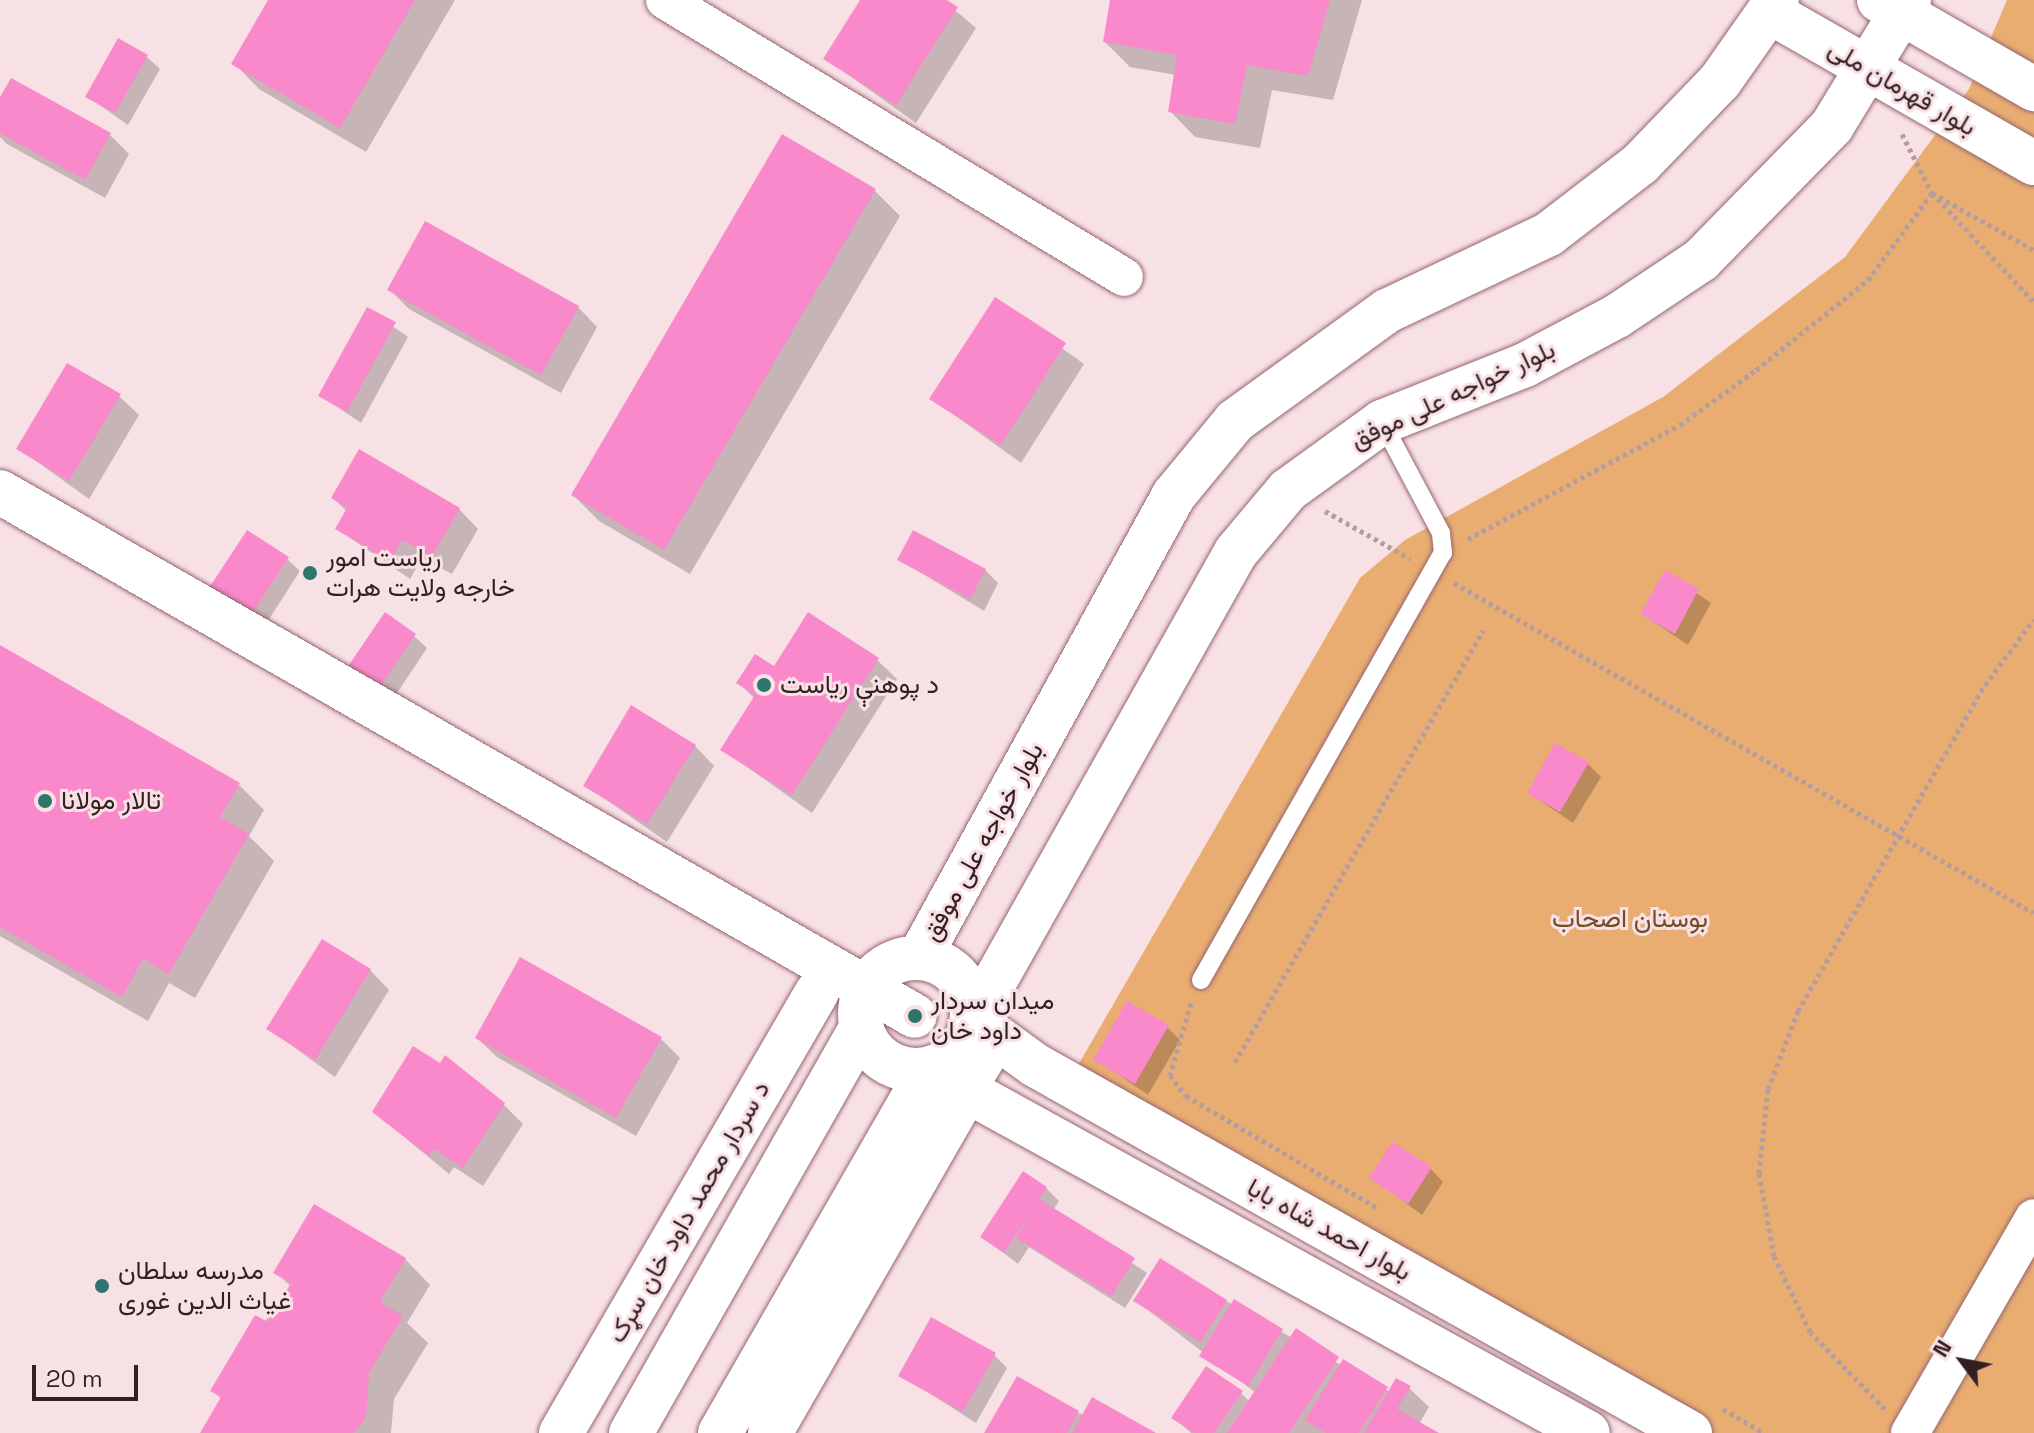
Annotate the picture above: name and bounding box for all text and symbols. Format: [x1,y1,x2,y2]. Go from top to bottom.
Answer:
street label: بلوار قهرمان ملی [1822,33,1982,143]
street label: بلوار خواجه علی موفق [1346,334,1560,456]
place label: ریاست امور خارجه ولایت هرات [326,542,515,604]
marker: ریاست امور خارجه ولایت هرات [301,564,319,582]
place label: د پوهنې ریاست [780,669,939,701]
marker: د پوهنې ریاست [755,676,773,694]
street label: بلوار خواجه علی موفق [915,737,1051,947]
place label: تالار مولانا [61,785,161,817]
marker: تالار مولانا [36,792,54,810]
park label: بوستان اصحاب [1552,903,1708,935]
place label: میدان سردار داود خان [931,985,1054,1046]
marker: میدان سردار داود خان [906,1007,924,1025]
street label: د سردار محمد داود خان سړک [601,1075,777,1349]
street label: بلوار احمد شاه بابا [1241,1172,1417,1288]
place label: مدرسه سلطان غیاث الدین غوری [118,1255,291,1316]
marker: مدرسه سلطان غیاث الدین غوری [93,1277,111,1295]
north arrow [1922,1321,2002,1401]
text: N [1926,1335,1957,1362]
scale bar [36,1349,142,1399]
text: 20 m [46,1363,103,1394]

